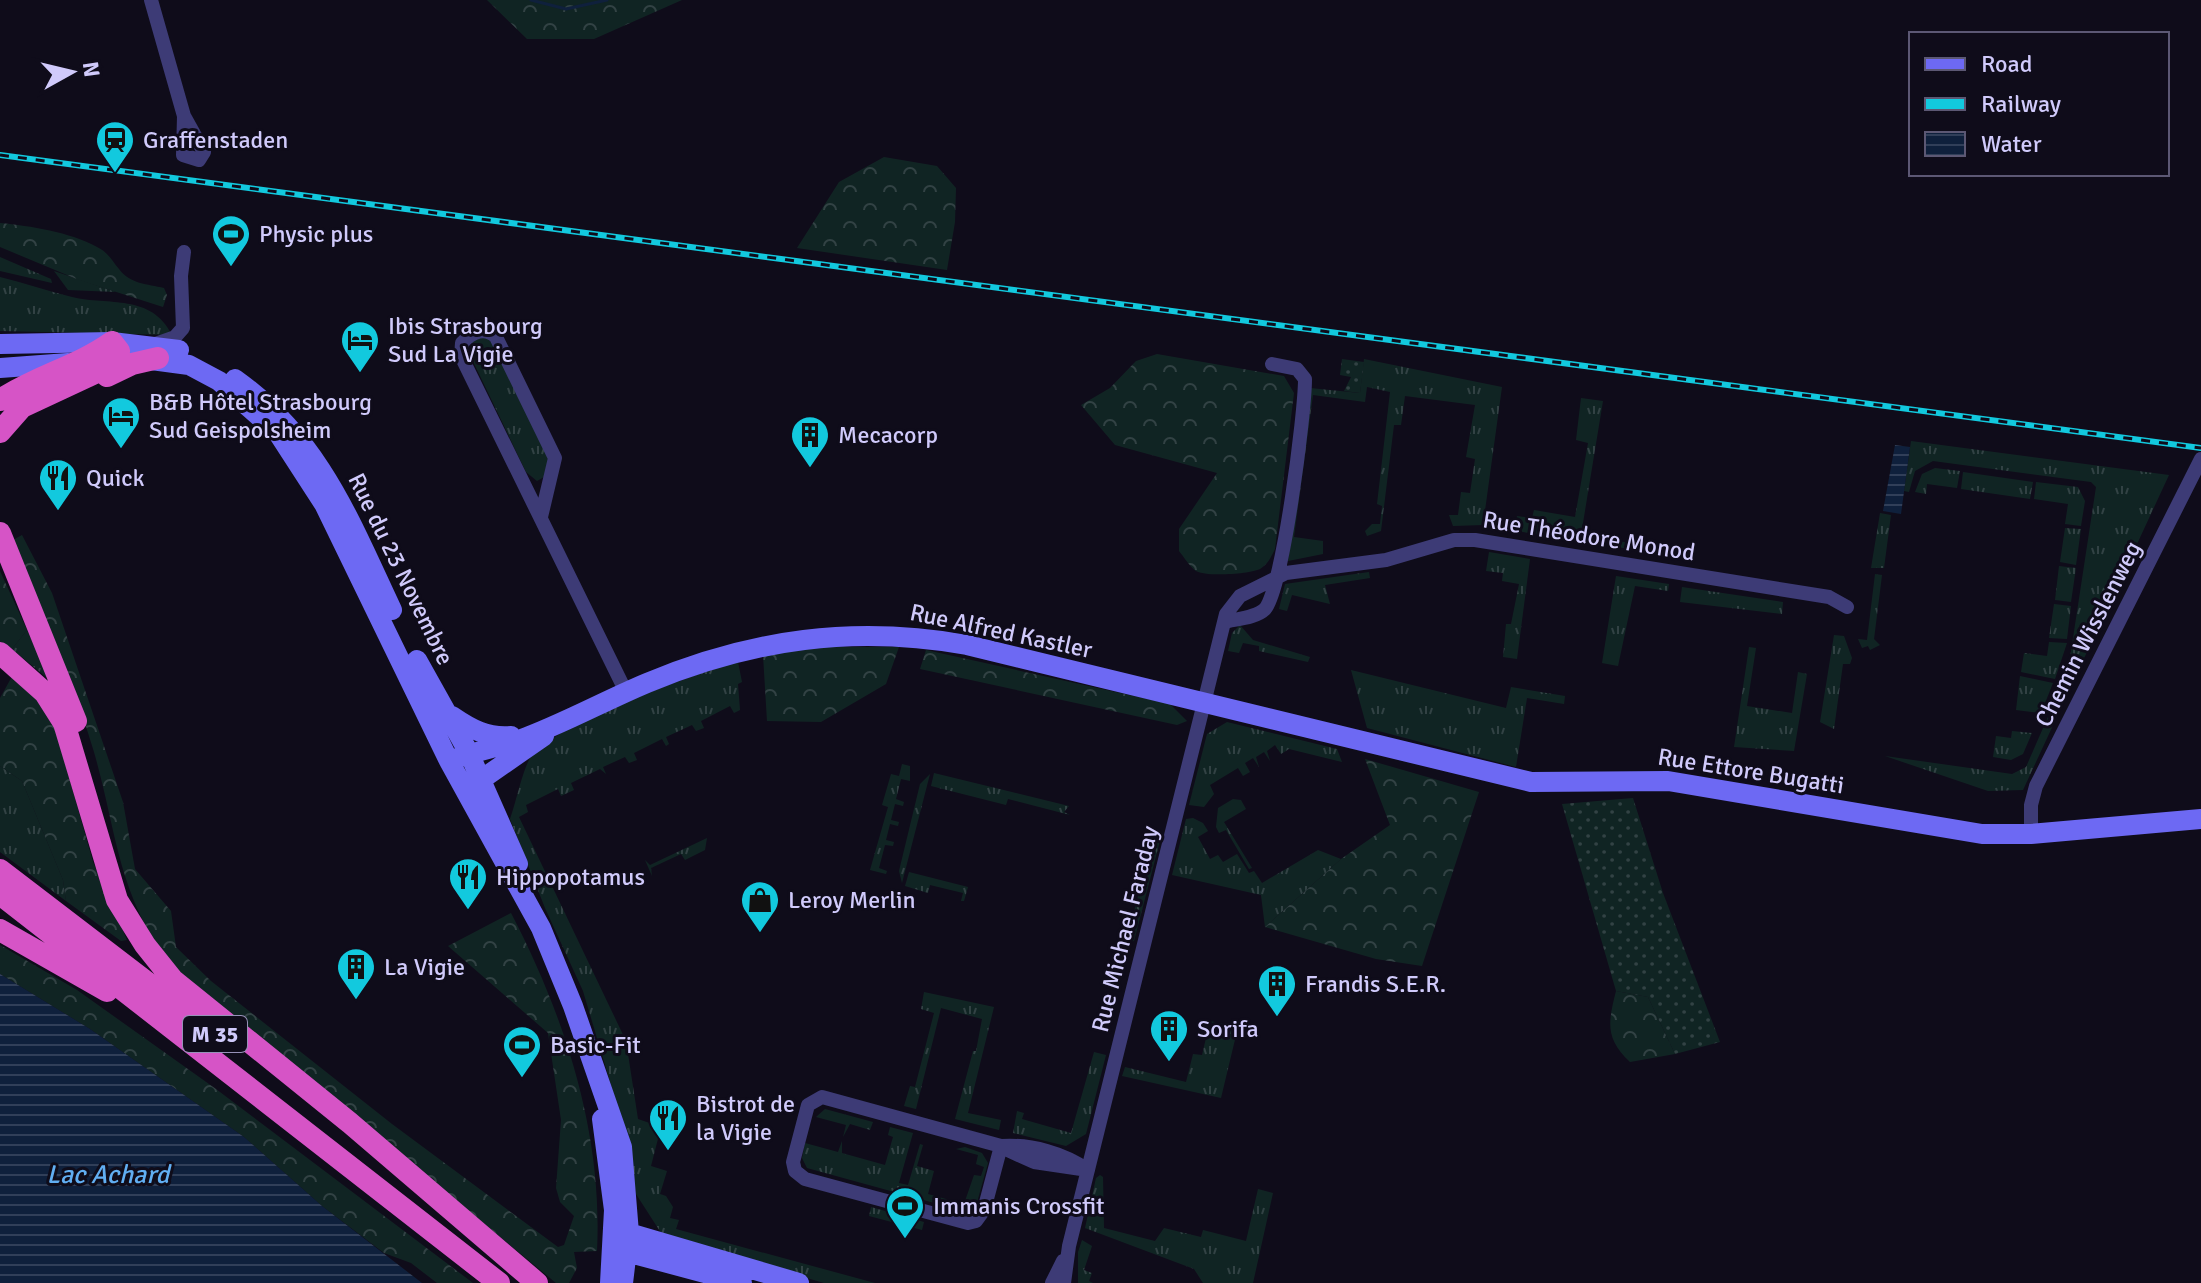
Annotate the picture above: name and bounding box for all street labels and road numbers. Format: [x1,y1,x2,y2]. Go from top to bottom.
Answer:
street label: Rue du 23 Novembre [342,468,460,670]
street label: Rue Théodore Monod [1481,504,1697,568]
street label: Chemin Wisslenweg [2028,536,2148,732]
street label: Rue Alfred Kastler [907,597,1095,665]
street label: Rue Ettore Bugatti [1656,741,1846,801]
street label: Rue Michael Faraday [1085,823,1165,1035]
road number: M 35 [183,1016,247,1052]

